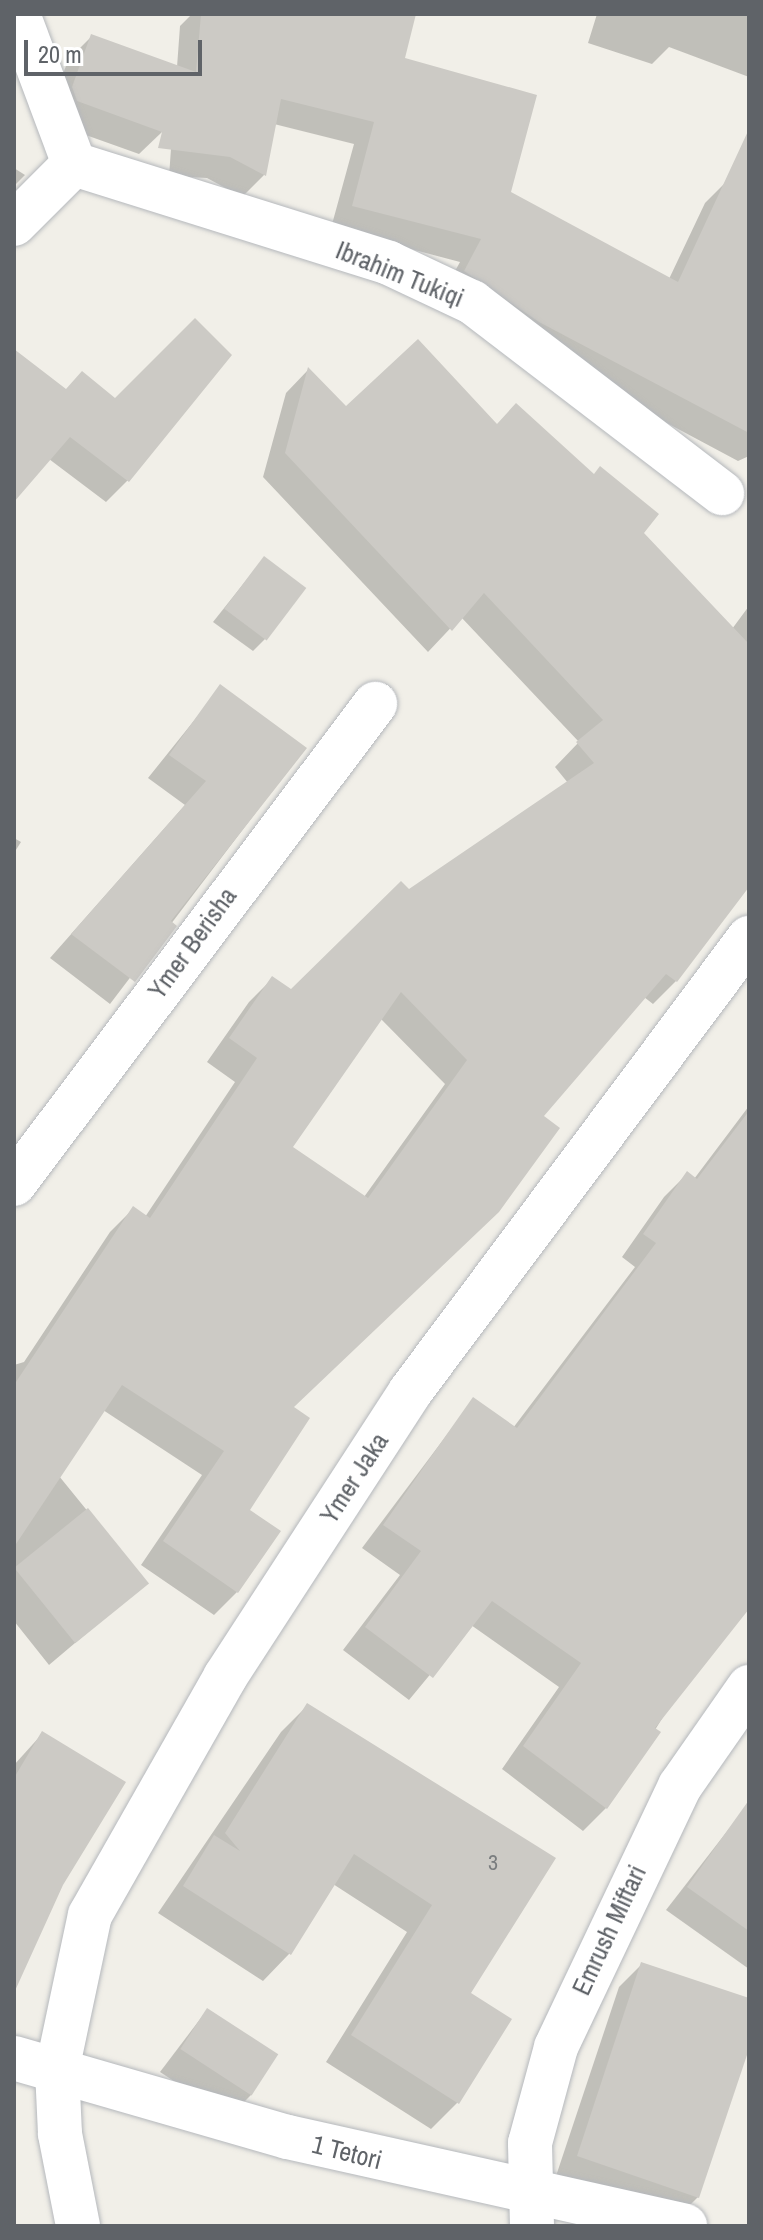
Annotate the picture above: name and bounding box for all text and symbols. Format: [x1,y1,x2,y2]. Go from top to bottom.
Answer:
scale bar [28,24,206,74]
text: 20 m [38,38,82,70]
street label: Ibrahim Tukiqi [331,234,469,314]
street label: Ymer Berisha [141,881,243,1005]
street label: Ymer Jaka [313,1427,395,1529]
house number: 3 [488,1850,498,1876]
street label: Emrush Miftari [565,1860,653,2000]
street label: 1 Tetori [309,2128,385,2176]

